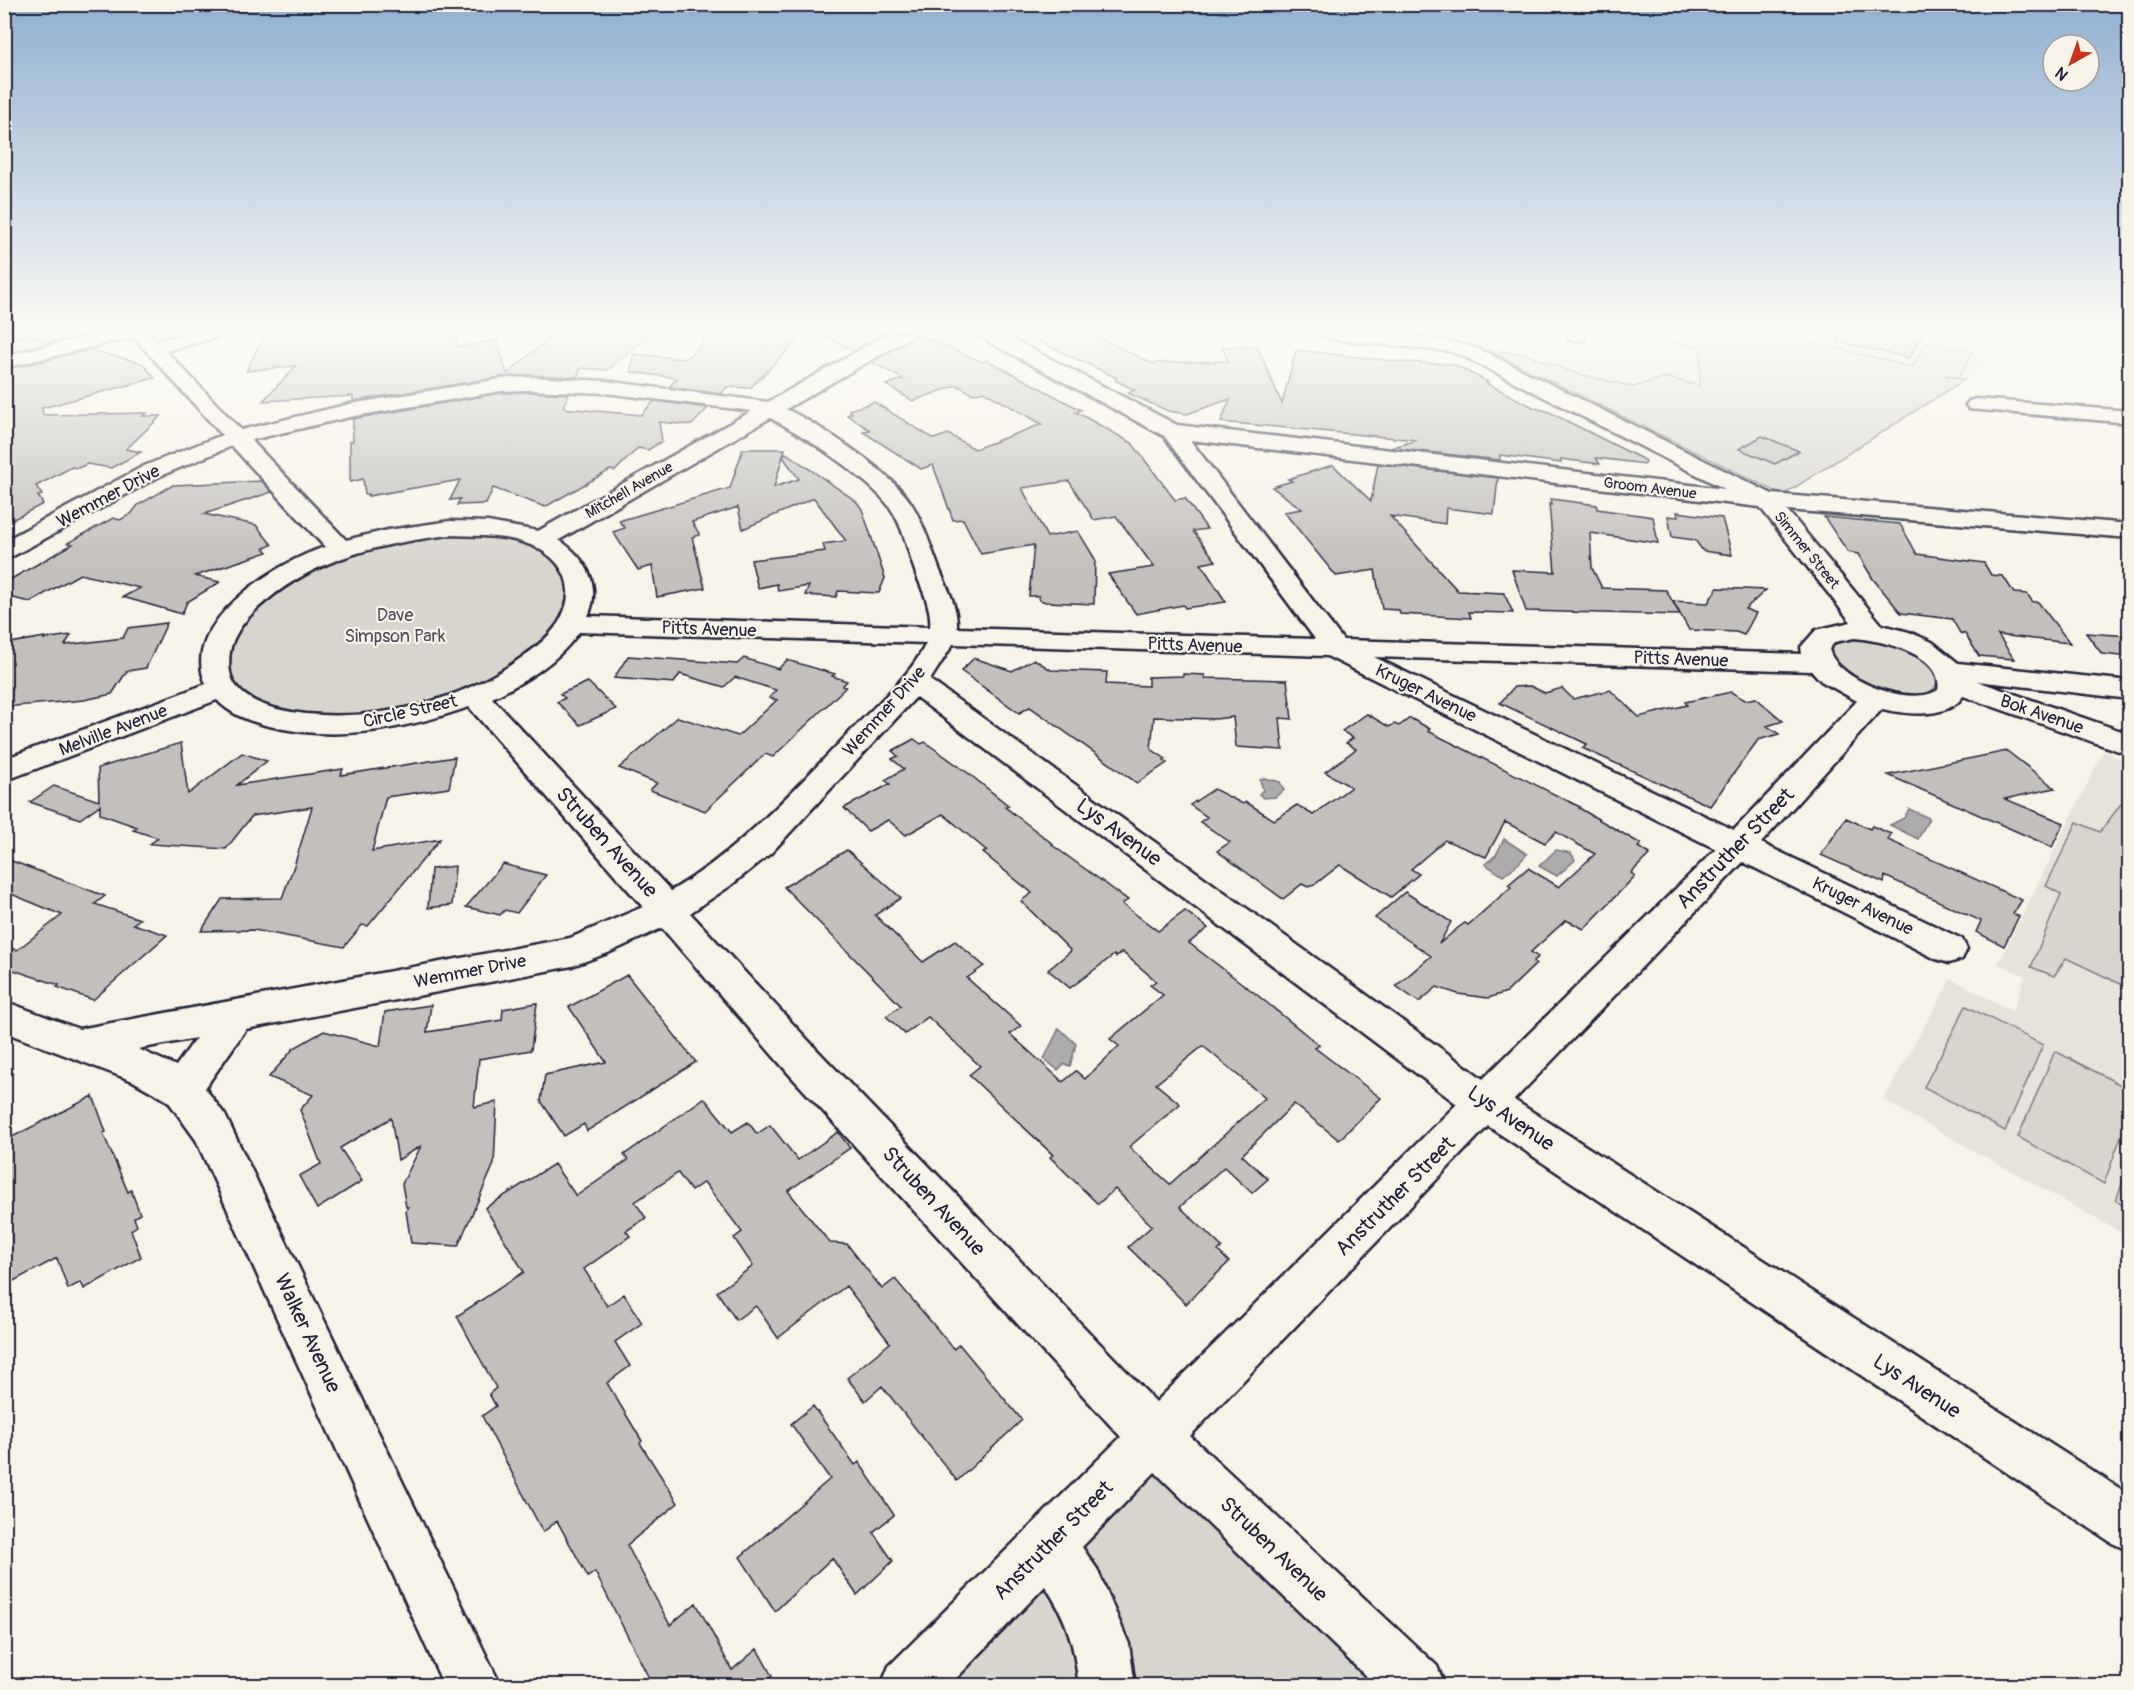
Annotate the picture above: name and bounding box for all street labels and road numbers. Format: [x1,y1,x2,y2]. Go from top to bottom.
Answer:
street label: Mitchell Avenue [582,457,677,523]
street label: Wemmer Drive [53,460,164,533]
street label: Groom Avenue [1602,473,1698,504]
street label: Simmer Street [1770,508,1844,594]
street label: Pitts Avenue [661,616,757,643]
street label: Pitts Avenue [1147,632,1243,659]
street label: Pitts Avenue [1633,646,1729,673]
street label: Kruger Avenue [1371,659,1480,728]
street label: Wemmer Drive [838,661,931,761]
street label: Circle Street [361,689,460,733]
street label: Bok Avenue [1997,690,2087,739]
street label: Melville Avenue [56,699,171,762]
street label: Struben Avenue [550,781,664,904]
street label: Anstruther Street [1671,782,1801,915]
street label: Lys Avenue [1071,792,1167,873]
street label: Kruger Avenue [1808,872,1917,941]
street label: Wemmer Drive [412,949,528,994]
street label: Lys Avenue [1462,1079,1560,1158]
street label: Anstruther Street [1330,1130,1461,1262]
street label: Struben Avenue [876,1141,992,1262]
street label: Walker Avenue [268,1269,347,1398]
street label: Lys Avenue [1868,1348,1966,1425]
street label: Anstruther Street [988,1474,1119,1606]
street label: Struben Avenue [1214,1491,1334,1608]

